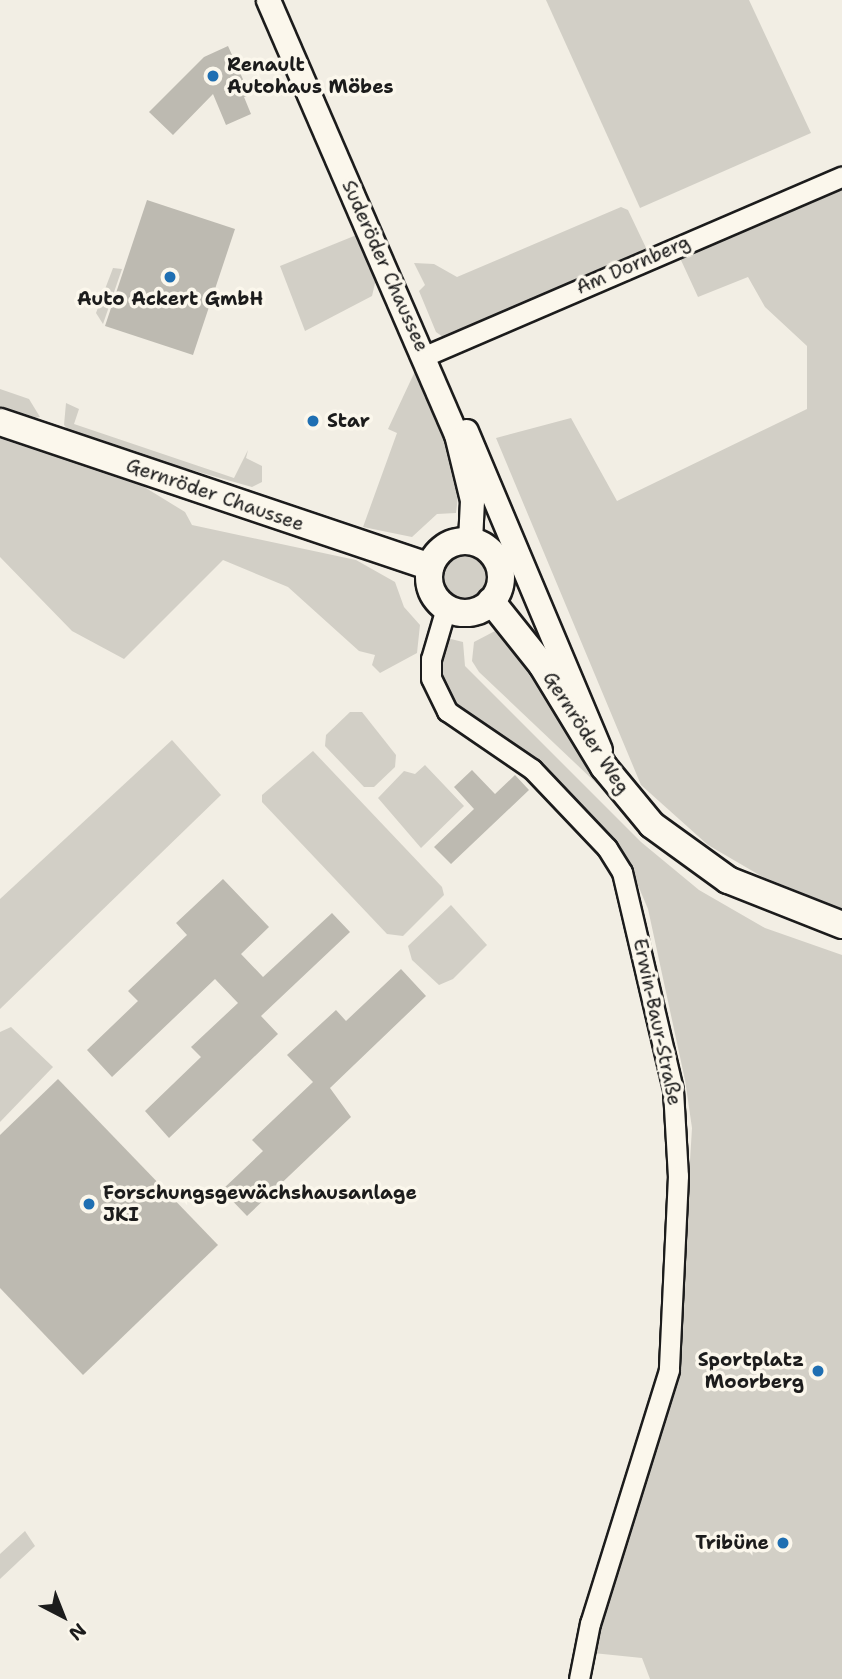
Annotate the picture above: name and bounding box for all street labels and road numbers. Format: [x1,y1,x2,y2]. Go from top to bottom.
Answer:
street label: Suderöder Chaussee [337,177,433,355]
street label: Am Dornberg [573,231,693,299]
street label: Gernröder Chaussee [123,454,307,536]
street label: Gernröder Weg [538,668,634,798]
street label: Erwin-Baur-Straße [628,936,686,1108]

